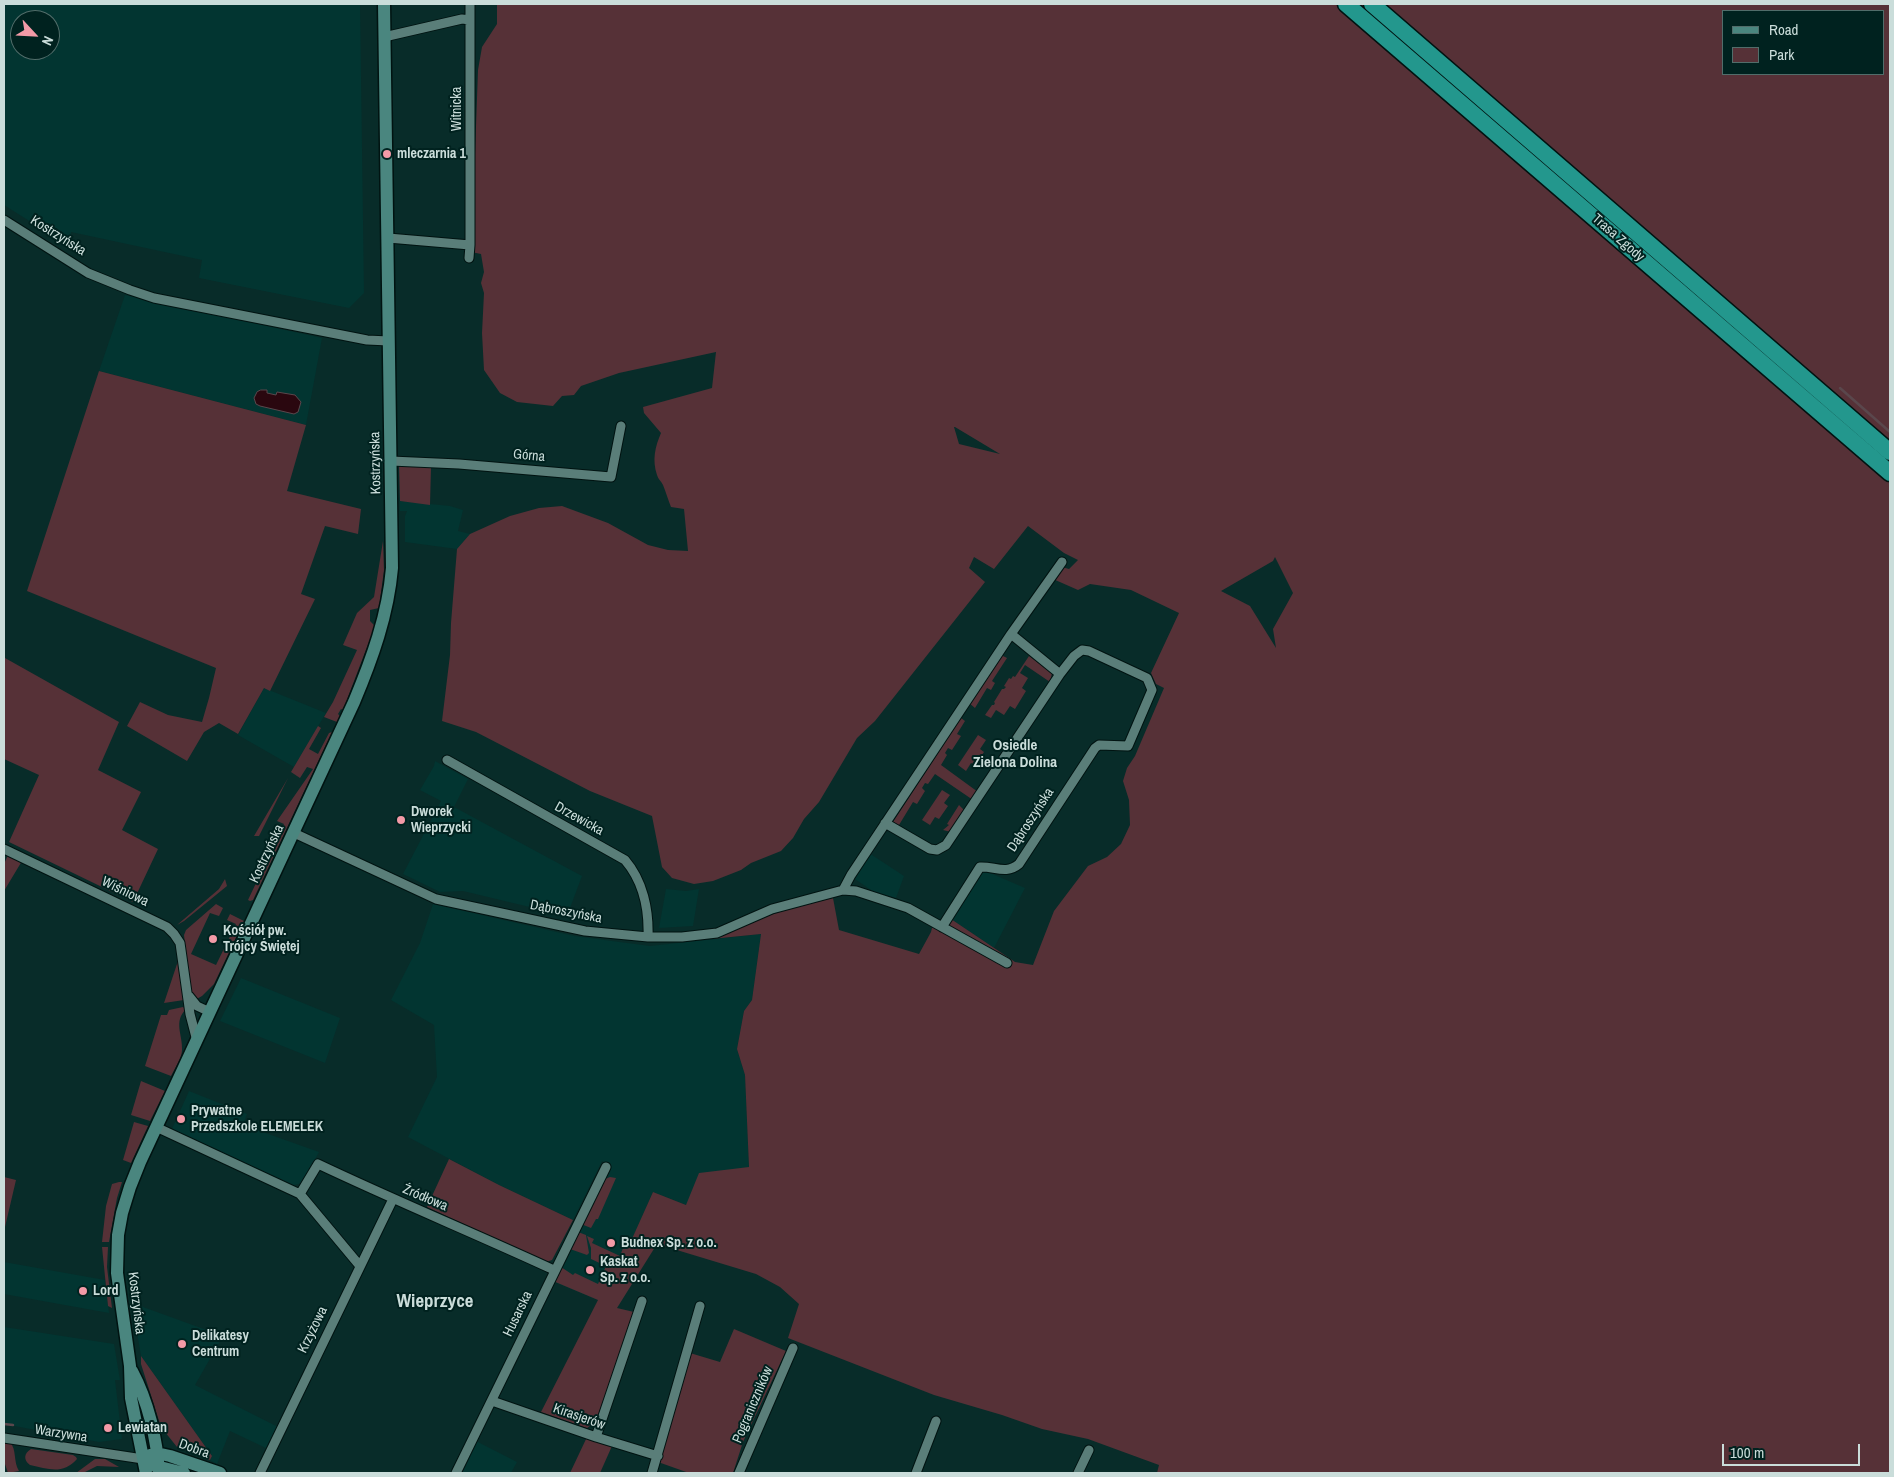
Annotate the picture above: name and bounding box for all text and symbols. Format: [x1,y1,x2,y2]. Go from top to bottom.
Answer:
north arrow [10,10,60,60]
legend [1722,10,1884,75]
text: Road [1769,19,1798,40]
text: N [38,33,58,48]
text: Park [1769,44,1794,65]
street label: Witnicka [449,87,465,131]
place label: mleczarnia 1 [397,146,466,162]
marker: mleczarnia 1 [381,148,393,160]
street label: Trasa Zgody [1588,211,1648,265]
street label: Kostrzyńska [27,212,89,260]
street label: Kostrzyńska [367,432,385,494]
street label: Górna [512,446,546,466]
district label: Osiedle Zielona Dolina [973,737,1057,772]
street label: Dąbroszyńska [1004,785,1058,855]
street label: Drzewicka [551,799,607,839]
place label: Dworek Wieprzycki [411,804,471,836]
marker: Dworek Wieprzycki [395,814,407,826]
street label: Kostrzyńska [246,822,288,886]
street label: Wiśniowa [99,873,151,911]
street label: Dąbroszyńska [529,897,603,927]
place label: Kościół pw. Trójcy Świętej [223,923,300,956]
marker: Kościół pw. Trójcy Świętej [207,933,219,945]
place label: Prywatne Przedszkole ELEMELEK [191,1103,323,1136]
marker: Prywatne Przedszkole ELEMELEK [175,1113,187,1125]
street label: Źródłowa [400,1181,450,1215]
place label: Budnex Sp. z o.o. [621,1235,717,1251]
marker: Budnex Sp. z o.o. [605,1237,617,1249]
place label: Kaskat Sp. z o.o. [600,1254,650,1286]
marker: Kaskat Sp. z o.o. [584,1264,596,1276]
street label: Kostrzyńska [124,1271,148,1335]
place label: Lord [93,1283,119,1299]
marker: Lord [77,1285,89,1297]
street label: Husarska [500,1289,536,1339]
district label: Wieprzyce [397,1291,473,1313]
street label: Krzyżowa [295,1304,331,1356]
place label: Delikatesy Centrum [192,1328,249,1360]
marker: Delikatesy Centrum [176,1338,188,1350]
street label: Pograniczników [729,1364,777,1446]
street label: Kirasjerów [551,1400,607,1434]
place label: Lewiatan [118,1420,167,1436]
street label: Warzywna [33,1422,89,1446]
marker: Lewiatan [102,1422,114,1434]
scale bar [1724,1434,1862,1466]
street label: Dobra [176,1436,212,1462]
text: 100 m [1730,1442,1764,1463]

